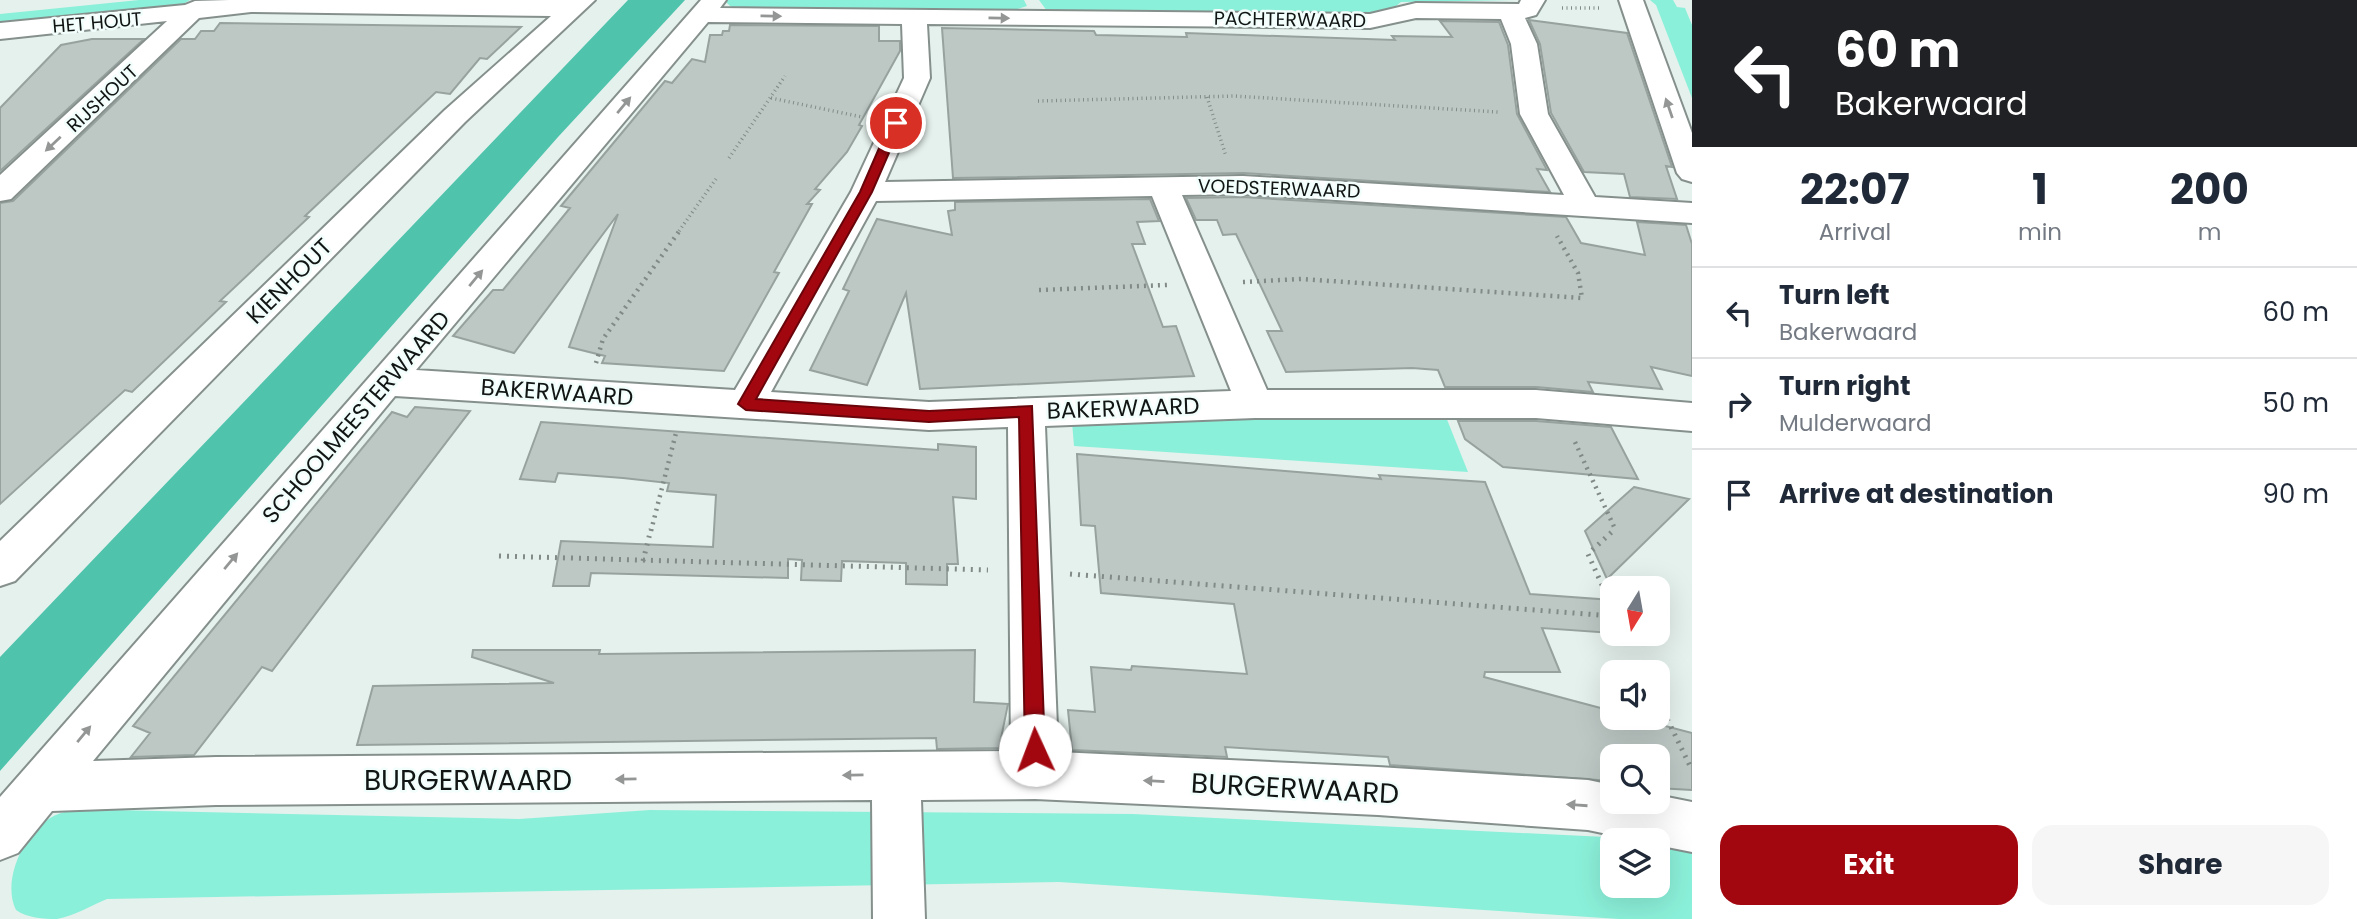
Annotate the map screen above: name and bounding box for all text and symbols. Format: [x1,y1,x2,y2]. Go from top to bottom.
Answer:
street label: HET HOUT [51,5,143,40]
street label: PACHTERWAARD [1214,5,1366,34]
one-way arrow [760,10,782,21]
one-way arrow [988,12,1010,24]
text: 60 m [1835,16,1960,84]
icon: left [1720,28,1811,119]
street label: RIJSHOUT [61,58,144,138]
text: Bakerwaard [1835,81,2028,126]
pin [866,93,926,153]
one-way arrow [616,96,631,113]
one-way arrow [1663,98,1674,119]
icon: arrive [877,104,915,142]
one-way arrow [44,136,61,152]
text: 22:07 [1800,160,1910,219]
text: 1 [2032,160,2048,219]
text: 200 [2170,160,2249,219]
street label: VOEDSTERWAARD [1197,172,1361,205]
text: Arrival [1819,216,1891,248]
text: min [2018,216,2062,248]
text: m [2198,216,2221,248]
street label: KIENHOUT [239,231,339,331]
one-way arrow [468,269,484,287]
text: Turn left [1779,277,1890,313]
icon: left [1720,294,1758,332]
text: 60 m [2262,294,2329,330]
street label: SCHOOLMEESTERWAARD [255,304,457,530]
text: Bakerwaard [1779,316,1917,348]
text: Turn right [1779,368,1911,404]
street label: BAKERWAARD [480,371,634,413]
icon: right [1720,385,1758,423]
text: 50 m [2263,385,2329,421]
street label: BAKERWAARD [1046,389,1200,427]
text: Mulderwaard [1779,407,1932,439]
icon: arrive [1720,476,1758,514]
text: Arrive at destination [1779,476,2054,512]
text: 90 m [2263,476,2329,512]
one-way arrow [223,552,238,569]
north arrow [1600,576,1670,646]
map controls [1600,576,1670,898]
button: sound [1600,660,1670,730]
position arrow [998,713,1072,787]
one-way arrow [76,726,91,743]
button: search [1600,744,1670,814]
street label: BURGERWAARD [364,761,572,800]
street label: BURGERWAARD [1190,764,1400,813]
one-way arrow [842,769,864,780]
one-way arrow [615,773,637,784]
one-way arrow [1143,775,1165,786]
one-way arrow [1566,799,1588,810]
button: Exit [1720,825,2018,905]
button: Share [2032,825,2329,905]
button: layers [1600,828,1670,898]

